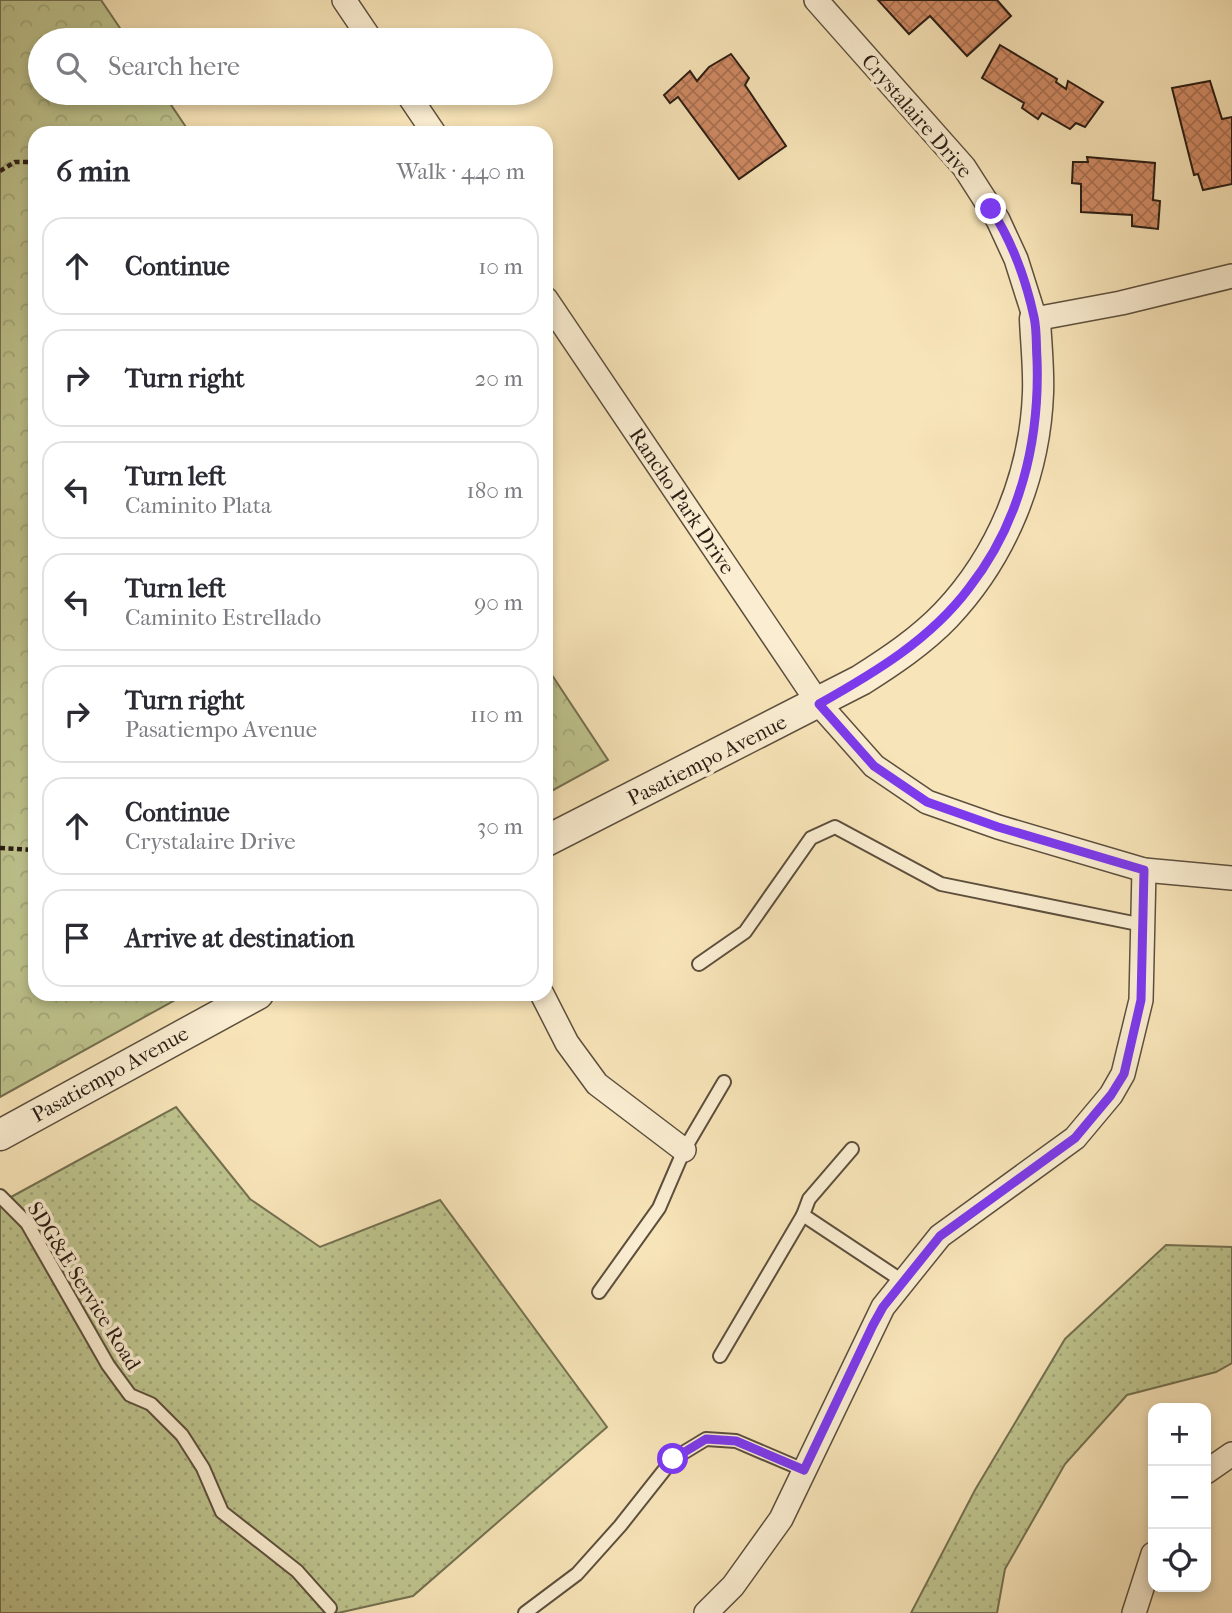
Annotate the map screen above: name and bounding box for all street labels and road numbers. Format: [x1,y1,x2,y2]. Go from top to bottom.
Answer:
street label: Crystalaire Drive [857,49,977,183]
street label: Rancho Park Drive [624,423,740,579]
street label: Pasatiempo Avenue [623,709,791,811]
street label: Pasatiempo Avenue [27,1021,193,1127]
street label: SDG&E Service Road [22,1197,146,1375]

